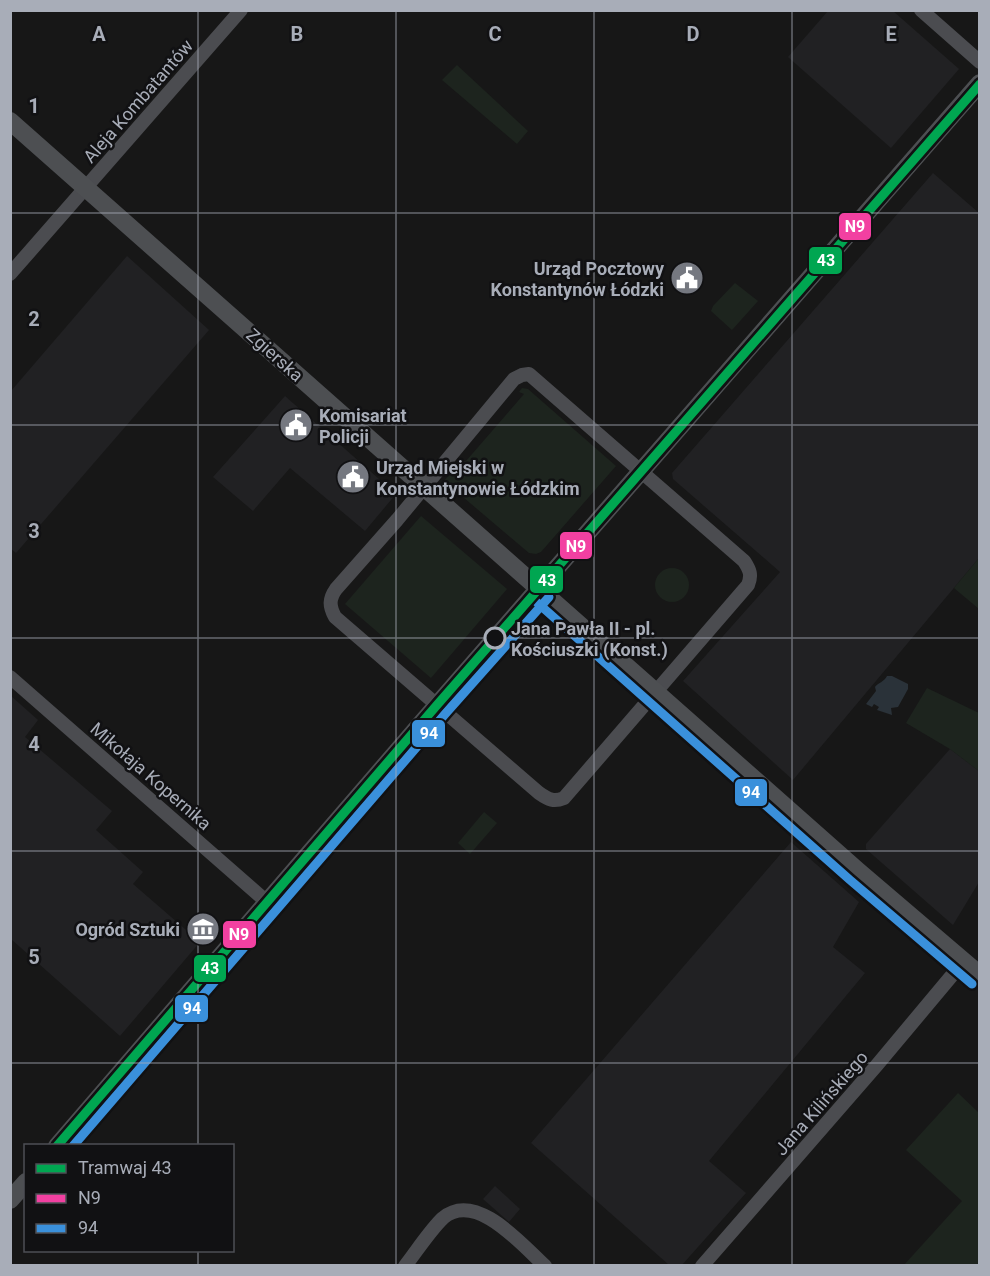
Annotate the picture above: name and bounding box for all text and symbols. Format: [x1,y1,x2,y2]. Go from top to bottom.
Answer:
text: B [291,22,303,46]
text: C [488,22,502,46]
text: D [687,22,700,46]
text: E [885,22,897,46]
street label: Aleja Kombatantów [79,35,197,167]
text: 1 [28,94,40,118]
line badge: N9 [838,212,872,241]
text: N9 [845,217,865,236]
line badge: 43 [808,246,843,275]
text: 43 [817,251,835,270]
place label: Urząd Pocztowy Konstantynów Łódzki [491,258,665,300]
public building icon: Urząd Pocztowy Konstantynów Łódzki [669,260,705,296]
text: 2 [28,307,40,331]
street label: Zgierska [242,324,308,386]
place label: Komisariat Policji [319,405,407,447]
public building icon: Komisariat Policji [278,407,314,443]
place label: Urząd Miejski w Konstantynowie Łódzkim [376,457,580,499]
public building icon: Urząd Miejski w Konstantynowie Łódzkim [335,459,371,495]
text: 3 [28,519,40,543]
line badge: N9 [559,531,593,560]
text: N9 [566,537,586,556]
line badge: 43 [529,565,564,594]
text: 43 [538,571,556,590]
place label: Jana Pawła II - pl. Kościuszki (Konst.) [511,618,668,661]
marker: Jana Pawła II - pl. Kościuszki (Konst.) [484,627,506,649]
street label: Mikołaja Kopernika [86,718,216,834]
line badge: 94 [411,719,446,748]
text: 94 [420,724,438,743]
text: 4 [28,732,40,756]
line badge: 94 [734,778,768,807]
text: 94 [742,783,760,802]
museum icon: Ogród Sztuki [185,911,221,947]
place label: Ogród Sztuki [75,919,180,940]
line badge: N9 [222,920,257,949]
text: N9 [229,925,249,944]
text: 5 [28,945,40,969]
line badge: 43 [193,954,227,983]
text: 43 [201,959,219,978]
line badge: 94 [174,994,209,1023]
text: 94 [183,999,201,1018]
street label: Jana Kilińskiego [770,1047,872,1159]
legend [24,1144,234,1252]
text: Tramwaj 43 [78,1157,172,1178]
text: N9 [78,1187,101,1208]
text: 94 [78,1217,98,1238]

